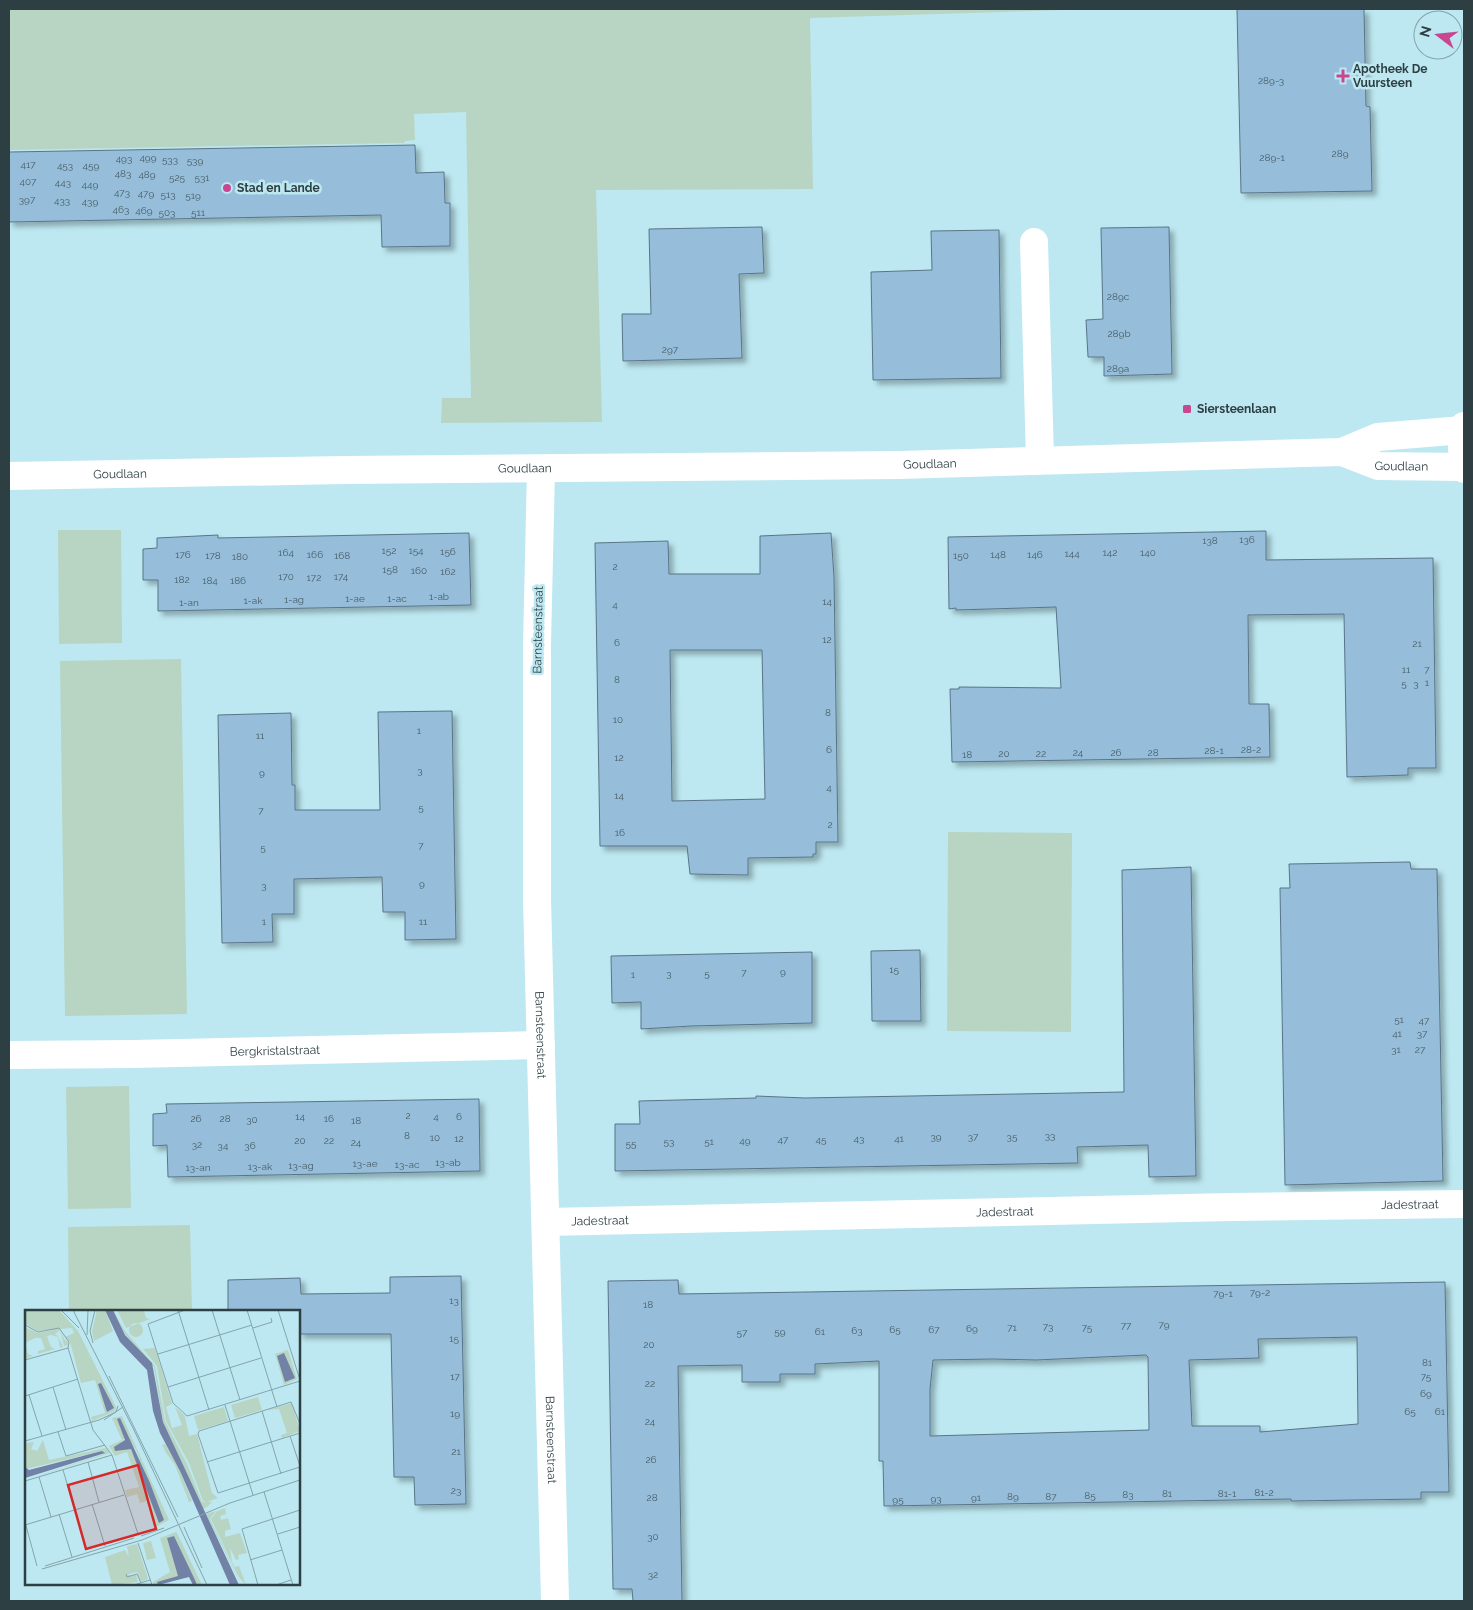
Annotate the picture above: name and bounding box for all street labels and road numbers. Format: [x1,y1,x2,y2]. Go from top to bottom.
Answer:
street label: Goudlaan [903,456,957,472]
street label: Goudlaan [1374,459,1428,474]
street label: Goudlaan [498,461,552,476]
street label: Goudlaan [93,467,147,481]
street label: Barnsteenstraat [530,586,546,674]
street label: Barnsteenstraat [532,991,549,1079]
street label: Bergkristalstraat [230,1043,320,1059]
street label: Jadestraat [1381,1197,1439,1212]
street label: Jadestraat [976,1204,1034,1220]
street label: Jadestraat [571,1213,629,1228]
street label: Barnsteenstraat [543,1396,559,1484]

